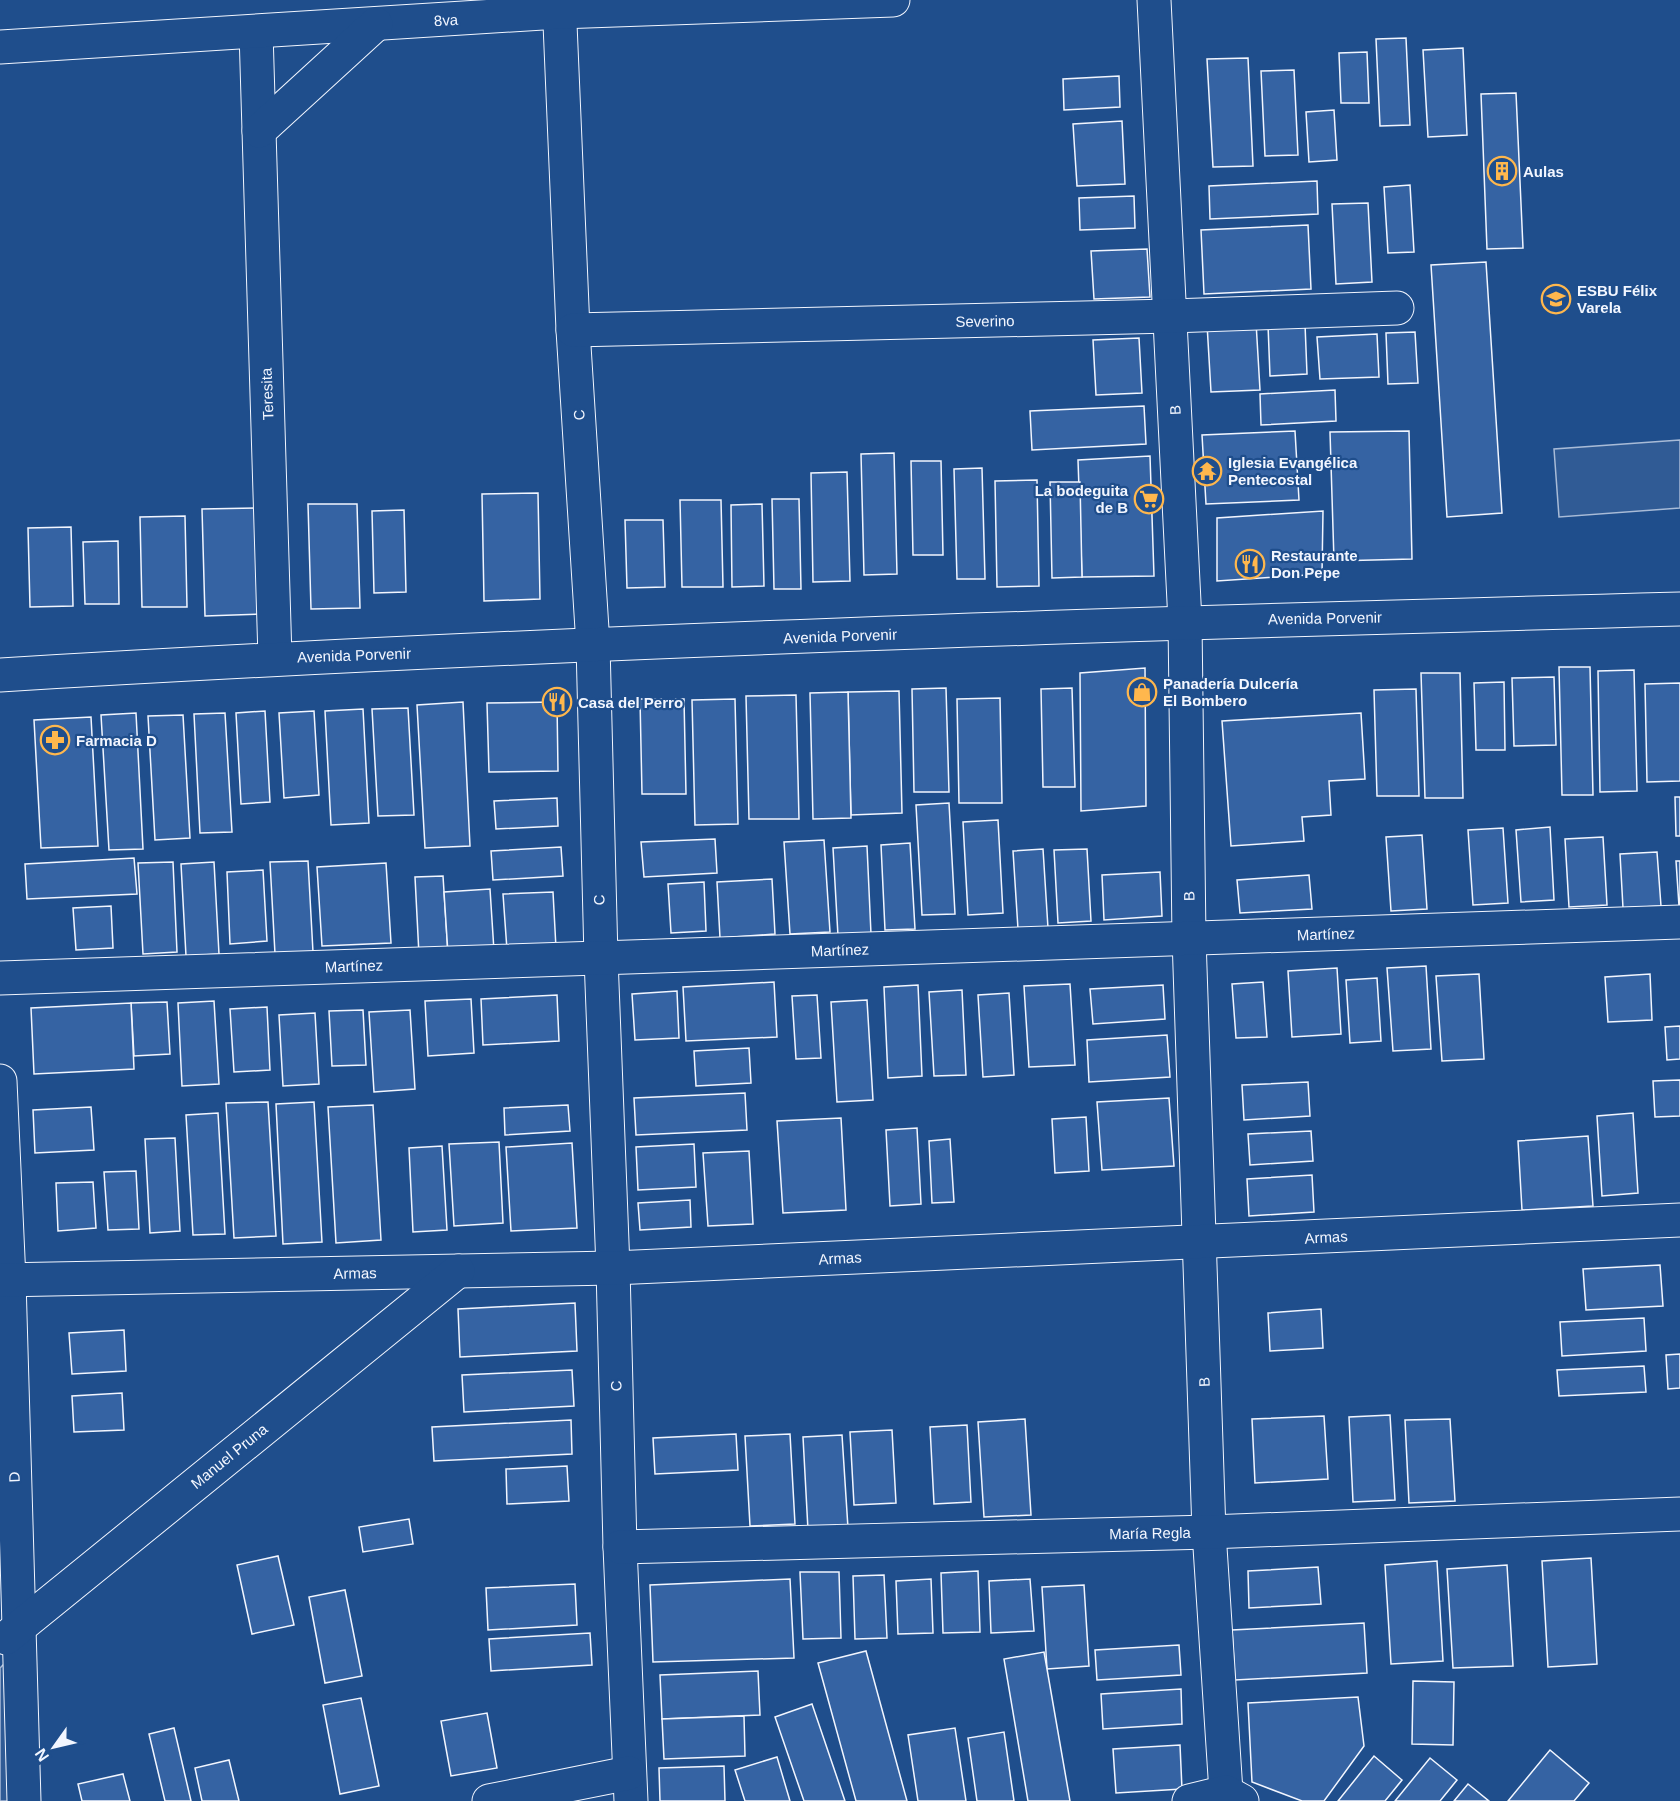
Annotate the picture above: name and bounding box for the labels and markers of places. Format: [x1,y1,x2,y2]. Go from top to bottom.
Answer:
building icon: Aulas [1486,155,1518,187]
place label: Aulas [1523,163,1564,180]
place label: ESBU Félix Varela [1577,282,1658,316]
school or university icon: ESBU Félix Varela [1540,283,1572,315]
place label: Iglesia Evangélica Pentecostal [1228,454,1358,488]
temple icon: Iglesia Evangélica Pentecostal [1191,455,1223,487]
place label: La bodeguita de B [1035,482,1129,516]
supermarket icon: La bodeguita de B [1133,483,1165,515]
place label: Restaurante Don Pepe [1271,547,1358,581]
restaurant icon: Restaurante Don Pepe [1234,548,1266,580]
place label: Panadería Dulcería El Bombero [1163,675,1299,709]
shop icon: Panadería Dulcería El Bombero [1126,676,1158,708]
restaurant icon: Casa del Perro [541,686,573,718]
place label: Casa del Perro [578,694,683,711]
pharmacy icon: Farmacia D [39,724,71,756]
place label: Farmacia D [76,732,157,749]

